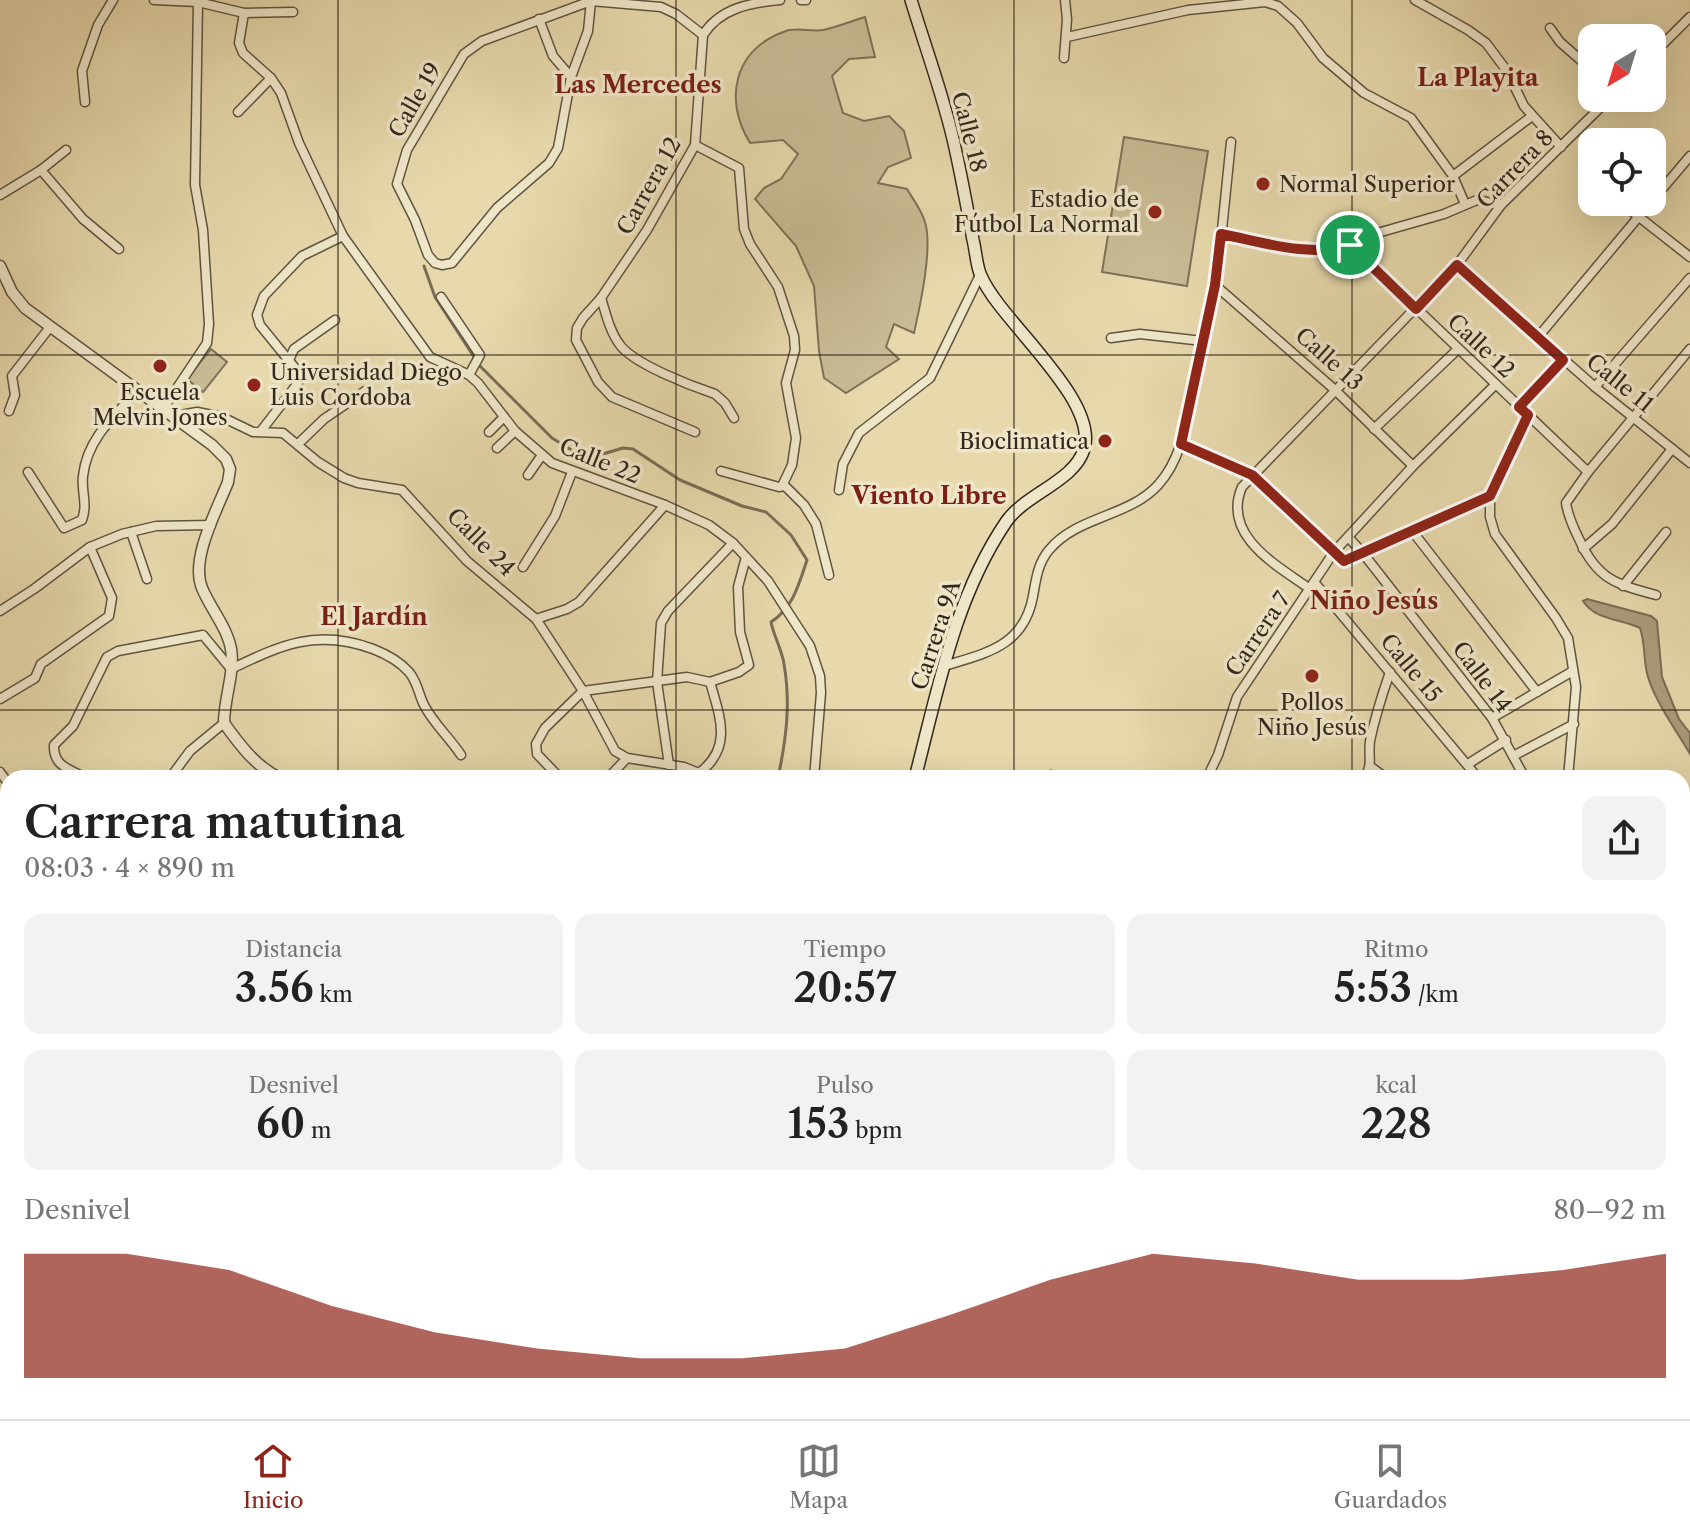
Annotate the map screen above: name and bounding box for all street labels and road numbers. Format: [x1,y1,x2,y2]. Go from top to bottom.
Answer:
street label: Calle 19 [383,58,447,142]
street label: Calle 18 [946,89,992,175]
street label: Carrera 8 [1471,124,1559,214]
street label: Carrera 12 [611,132,687,240]
street label: Calle 12 [1442,308,1520,384]
street label: Calle 13 [1290,322,1368,396]
street label: Calle 11 [1581,348,1659,418]
street label: Calle 22 [555,433,645,489]
street label: Calle 24 [441,502,521,582]
street label: Carrera 9A [906,576,967,693]
street label: Carrera 7 [1220,586,1296,681]
street label: Calle 15 [1375,628,1447,708]
street label: Calle 14 [1447,636,1517,718]

